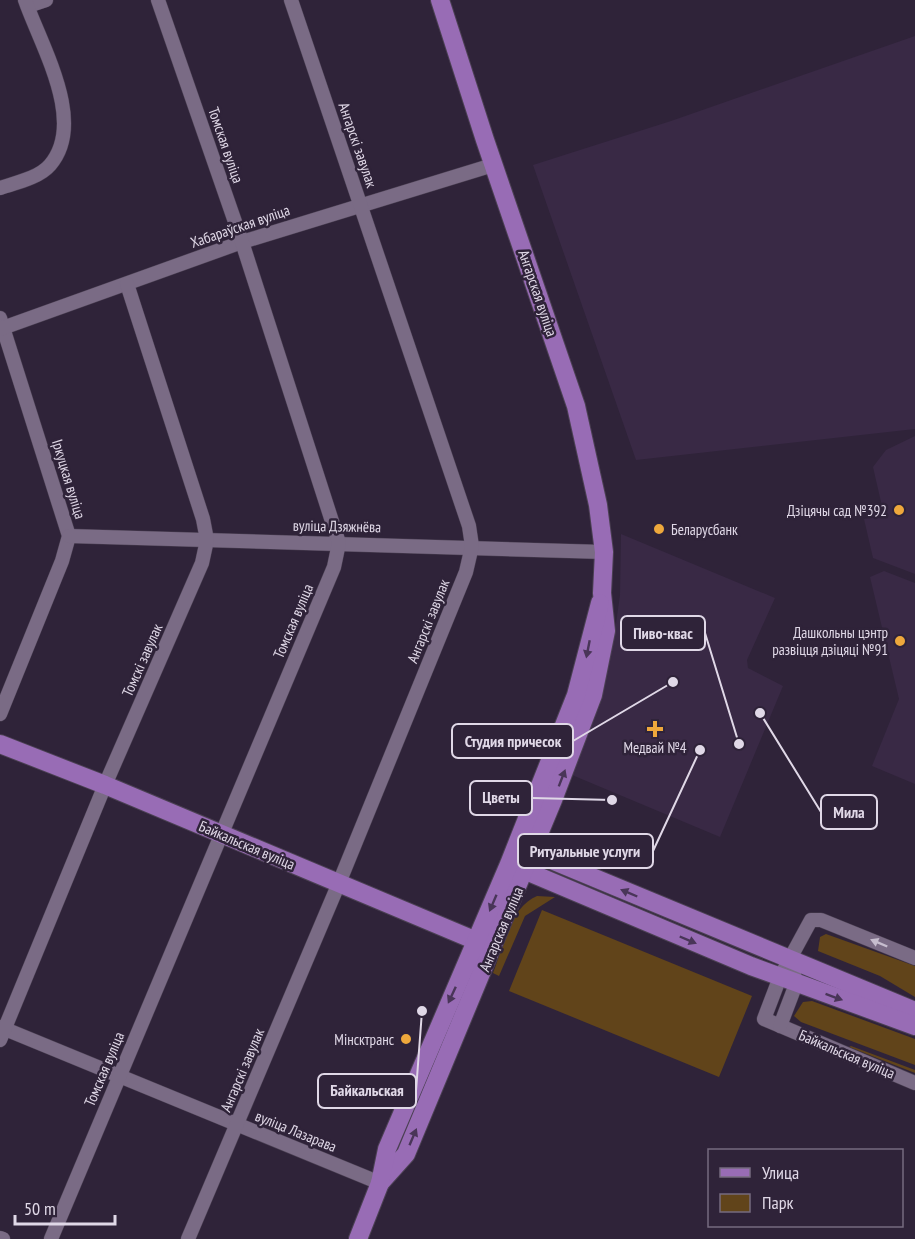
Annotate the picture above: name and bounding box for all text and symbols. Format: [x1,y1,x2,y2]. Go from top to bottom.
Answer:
street label: Ангарскі завулак [335,100,382,190]
street label: Томская вуліца [204,105,248,185]
street label: Хабараўская вуліца [188,200,292,252]
street label: Ангарская вуліца [514,247,562,339]
street label: Іркуцкая вуліца [48,437,90,521]
place label: Дзіцячы сад №392 [787,501,887,520]
marker: Дзіцячы сад №392 [892,503,906,517]
street label: вуліца Дзяжнёва [293,516,381,536]
place label: Беларусбанк [671,520,738,539]
marker: Беларусбанк [652,522,666,536]
street label: Ангарскі завулак [403,576,454,666]
street label: Томская вуліца [269,581,317,661]
callout: Пиво-квас [621,616,705,650]
street label: Томскі завулак [118,620,167,699]
text: Пиво-квас [633,623,693,643]
place label: Дашкольны цэнтр развіцця дзіцяці №91 [772,623,888,659]
marker: Дашкольны цэнтр развіцця дзіцяці №91 [893,634,907,648]
one-way arrow [583,640,592,659]
marker: Медвай №4 [648,722,662,736]
callout: Студия причесок [452,724,573,758]
text: Студия причесок [465,731,562,751]
place label: Медвай №4 [623,738,687,757]
one-way arrow [557,769,567,787]
callout: Цветы [470,781,532,815]
text: Цветы [482,787,520,807]
callout: Мила [821,795,877,829]
text: Мила [833,802,865,822]
street label: Байкальская вуліца [196,816,298,874]
callout: Ритуальные услуги [518,834,653,868]
text: Ритуальные услуги [530,841,640,861]
street label: Ангарская вуліца [475,884,527,974]
one-way arrow [620,888,638,898]
one-way arrow [488,894,497,911]
one-way arrow [679,935,697,945]
one-way arrow [870,938,888,948]
one-way arrow [447,986,456,1003]
one-way arrow [826,993,844,1003]
street label: Ангарскі завулак [216,1025,268,1115]
street label: Байкальская вуліца [796,1025,898,1083]
street label: Томская вуліца [80,1029,128,1109]
place label: Мінсктранс [334,1030,395,1049]
marker: Мінсктранс [399,1032,413,1046]
callout: Байкальская [318,1074,416,1108]
text: Байкальская [330,1080,404,1100]
street label: вуліца Лазарава [253,1106,339,1156]
one-way arrow [409,1128,418,1145]
legend [708,1149,903,1227]
text: Улица [762,1161,799,1184]
scale bar [15,1188,116,1226]
text: Парк [762,1191,793,1214]
text: 50 m [24,1197,56,1220]

